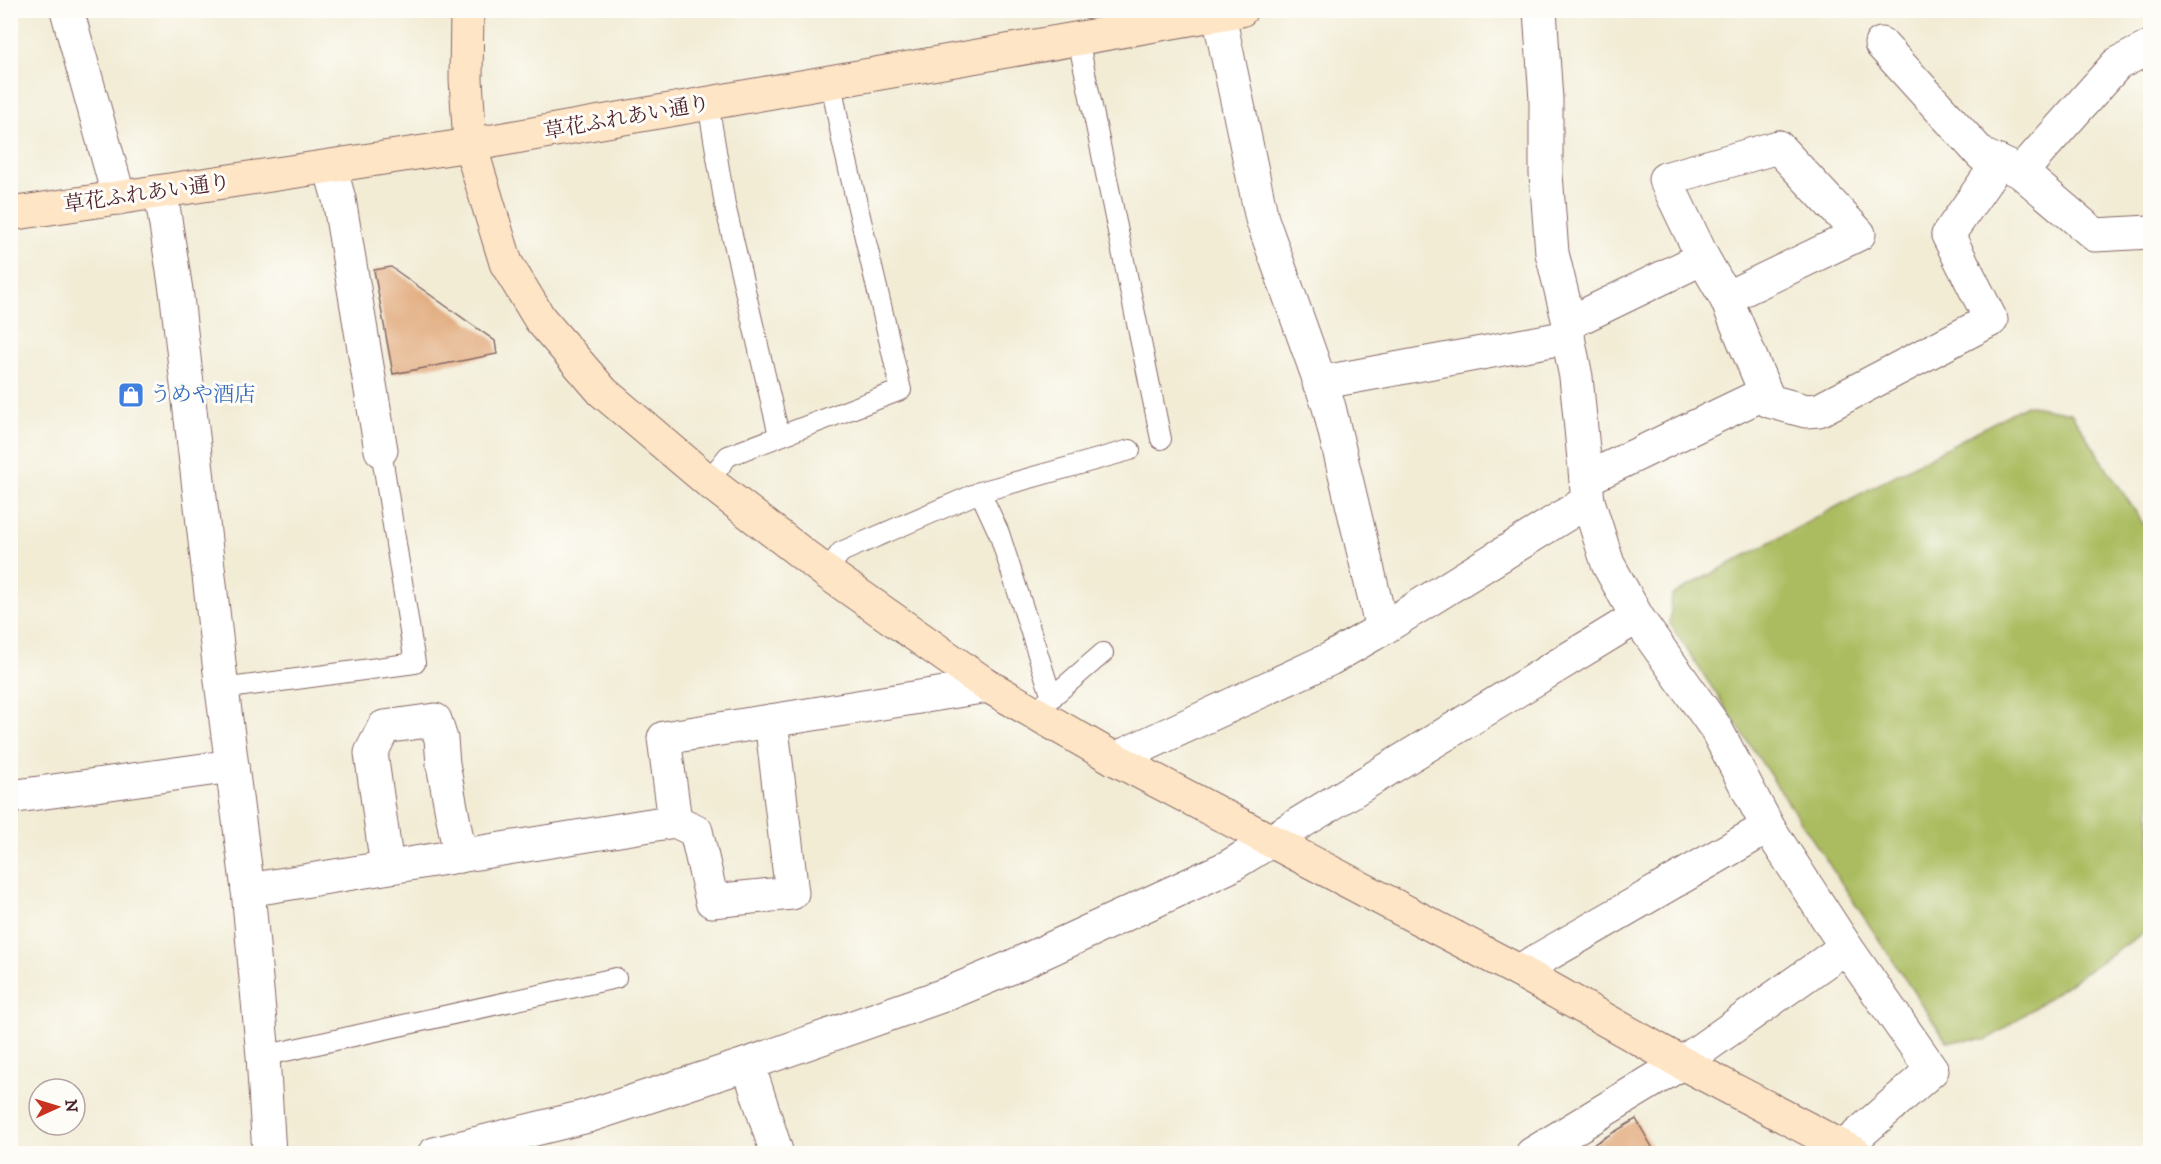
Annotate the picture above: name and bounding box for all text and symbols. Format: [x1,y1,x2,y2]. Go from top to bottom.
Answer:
street label: 草花ふれあい通り [542,91,712,145]
street label: 草花ふれあい通り [62,169,232,219]
shop icon: うめや酒店 [116,380,146,410]
place label: うめや酒店 [150,382,255,408]
north arrow [27,1077,87,1137]
text: N [61,1099,81,1113]

